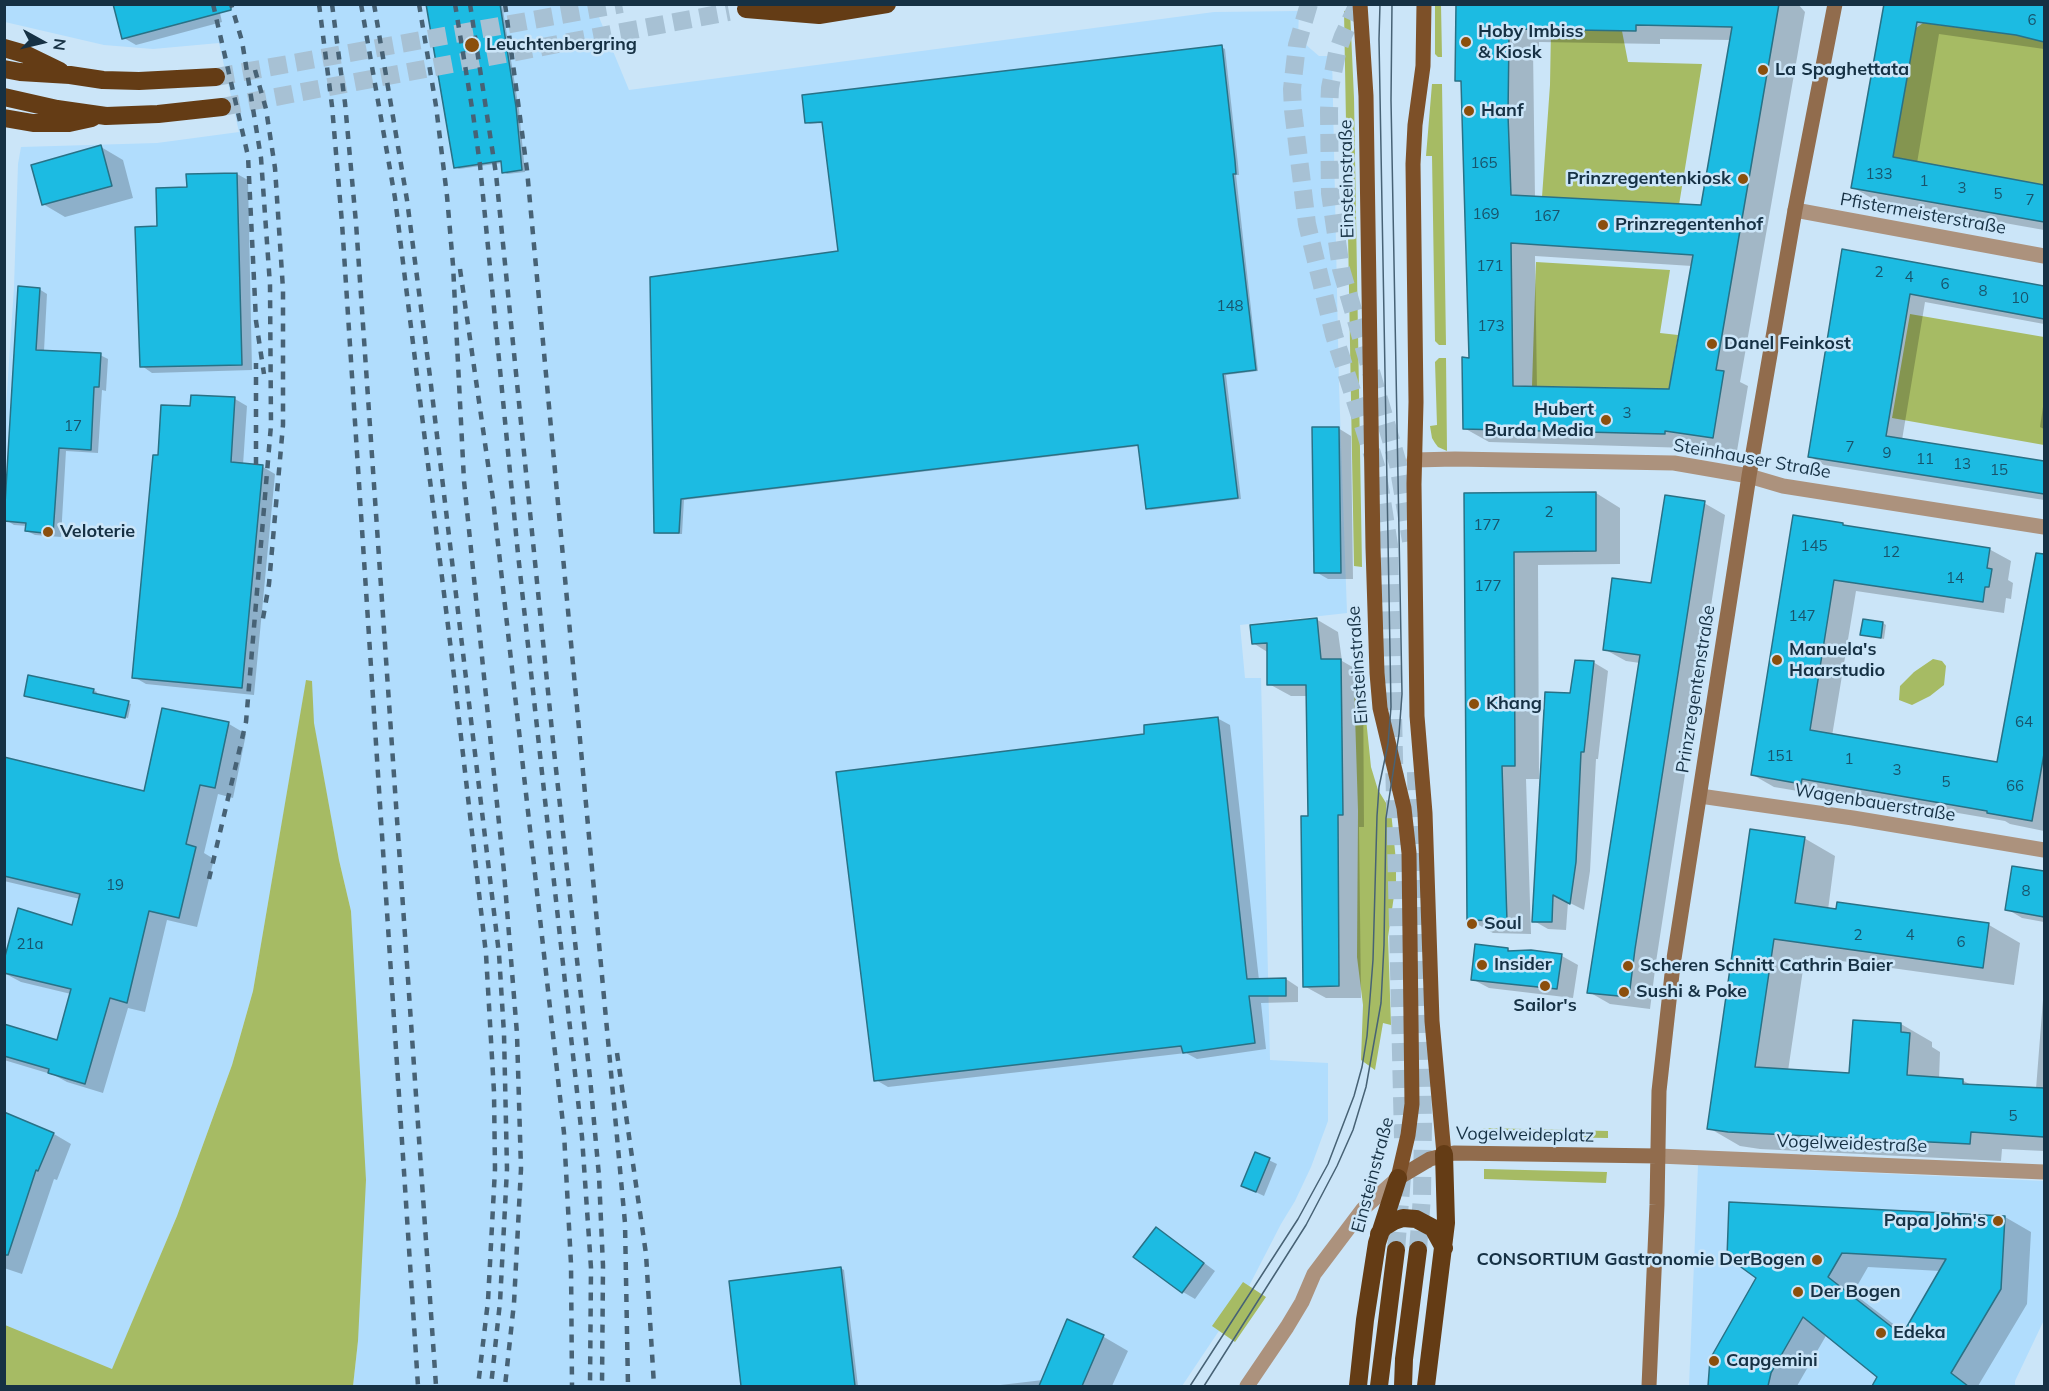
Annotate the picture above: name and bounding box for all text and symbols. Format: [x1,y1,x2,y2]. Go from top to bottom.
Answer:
house number: 6 [2028,11,2036,29]
north arrow [12,12,72,72]
place label: Hoby Imbiss & Kiosk [1478,21,1583,63]
place label: Leuchtenbergring [486,34,637,56]
marker: Hoby Imbiss & Kiosk [1459,35,1473,49]
marker: Leuchtenbergring [463,36,481,54]
text: N [49,37,71,52]
place label: La Spaghettata [1775,59,1909,81]
marker: La Spaghettata [1756,63,1770,77]
place label: Hanf [1481,100,1524,122]
marker: Hanf [1462,104,1476,118]
street label: Einsteinstraße [1335,119,1359,239]
house number: 165 [1471,154,1497,172]
house number: 133 [1866,165,1892,183]
place label: Prinzregentenkiosk [1567,168,1731,190]
marker: Prinzregentenkiosk [1736,172,1750,186]
house number: 1 [1920,172,1928,190]
house number: 3 [1958,179,1966,197]
house number: 5 [1994,185,2002,203]
street label: Pfistermeisterstraße [1838,189,2008,239]
house number: 7 [2026,191,2034,209]
house number: 169 [1473,205,1499,223]
house number: 167 [1534,207,1560,225]
place label: Prinzregentenhof [1615,214,1763,236]
marker: Prinzregentenhof [1596,218,1610,232]
house number: 171 [1477,257,1503,275]
house number: 2 [1875,263,1883,281]
house number: 4 [1905,268,1913,286]
house number: 6 [1941,275,1949,293]
house number: 8 [1979,282,1987,300]
house number: 10 [2011,289,2029,307]
house number: 148 [1217,297,1243,315]
house number: 173 [1478,317,1504,335]
place label: Danel Feinkost [1724,333,1851,355]
marker: Danel Feinkost [1705,337,1719,351]
place label: Hubert Burda Media [1484,399,1594,442]
house number: 3 [1623,404,1631,422]
marker: Hubert Burda Media [1599,413,1613,427]
house number: 17 [64,417,82,435]
street label: Steinhauser Straße [1672,435,1832,483]
house number: 7 [1846,438,1854,456]
house number: 9 [1883,444,1891,462]
house number: 11 [1916,450,1934,468]
house number: 13 [1953,455,1971,473]
house number: 15 [1990,461,2008,479]
house number: 2 [1545,503,1553,521]
house number: 177 [1474,516,1500,534]
place label: Veloterie [60,521,135,543]
marker: Veloterie [41,525,55,539]
house number: 145 [1801,537,1827,555]
house number: 12 [1882,543,1900,561]
house number: 14 [1946,569,1964,587]
house number: 177 [1475,577,1501,595]
street label: Prinzregentenstraße [1672,603,1720,775]
street label: Einsteinstraße [1343,605,1373,725]
house number: 147 [1789,607,1815,625]
place label: Manuela's Haarstudio [1789,639,1885,682]
marker: Manuela's Haarstudio [1770,653,1784,667]
place label: Khang [1486,693,1542,715]
marker: Khang [1467,697,1481,711]
house number: 64 [2015,713,2033,731]
house number: 151 [1767,747,1793,765]
house number: 1 [1845,750,1853,768]
house number: 3 [1893,761,1901,779]
house number: 5 [1942,773,1950,791]
house number: 66 [2006,777,2024,795]
street label: Wagenbauerstraße [1793,780,1957,826]
house number: 19 [106,876,124,894]
house number: 8 [2022,882,2030,900]
place label: Soul [1484,913,1522,935]
marker: Soul [1465,917,1479,931]
house number: 2 [1854,926,1862,944]
house number: 4 [1906,926,1914,944]
house number: 6 [1957,933,1965,951]
house number: 21a [17,935,43,953]
place label: Insider [1494,954,1552,976]
place label: Scheren Schnitt Cathrin Baier [1640,955,1893,977]
marker: Insider [1475,958,1489,972]
marker: Scheren Schnitt Cathrin Baier [1621,959,1635,973]
marker: Sailor's [1538,979,1552,993]
place label: Sushi & Poke [1636,981,1747,1003]
marker: Sushi & Poke [1617,985,1631,999]
place label: Sailor's [1513,995,1577,1017]
house number: 5 [2009,1107,2017,1125]
street label: Einsteinstraße [1347,1115,1399,1235]
street label: Vogelweideplatz [1456,1123,1594,1147]
street label: Vogelweidestraße [1776,1131,1928,1157]
place label: Papa John's [1884,1210,1986,1232]
marker: Papa John's [1991,1214,2005,1228]
place label: CONSORTIUM Gastronomie DerBogen [1476,1249,1805,1271]
marker: CONSORTIUM Gastronomie DerBogen [1810,1253,1824,1267]
place label: Der Bogen [1810,1281,1901,1303]
marker: Der Bogen [1791,1285,1805,1299]
place label: Edeka [1893,1322,1946,1344]
marker: Edeka [1874,1326,1888,1340]
place label: Capgemini [1726,1350,1818,1372]
marker: Capgemini [1707,1354,1721,1368]

